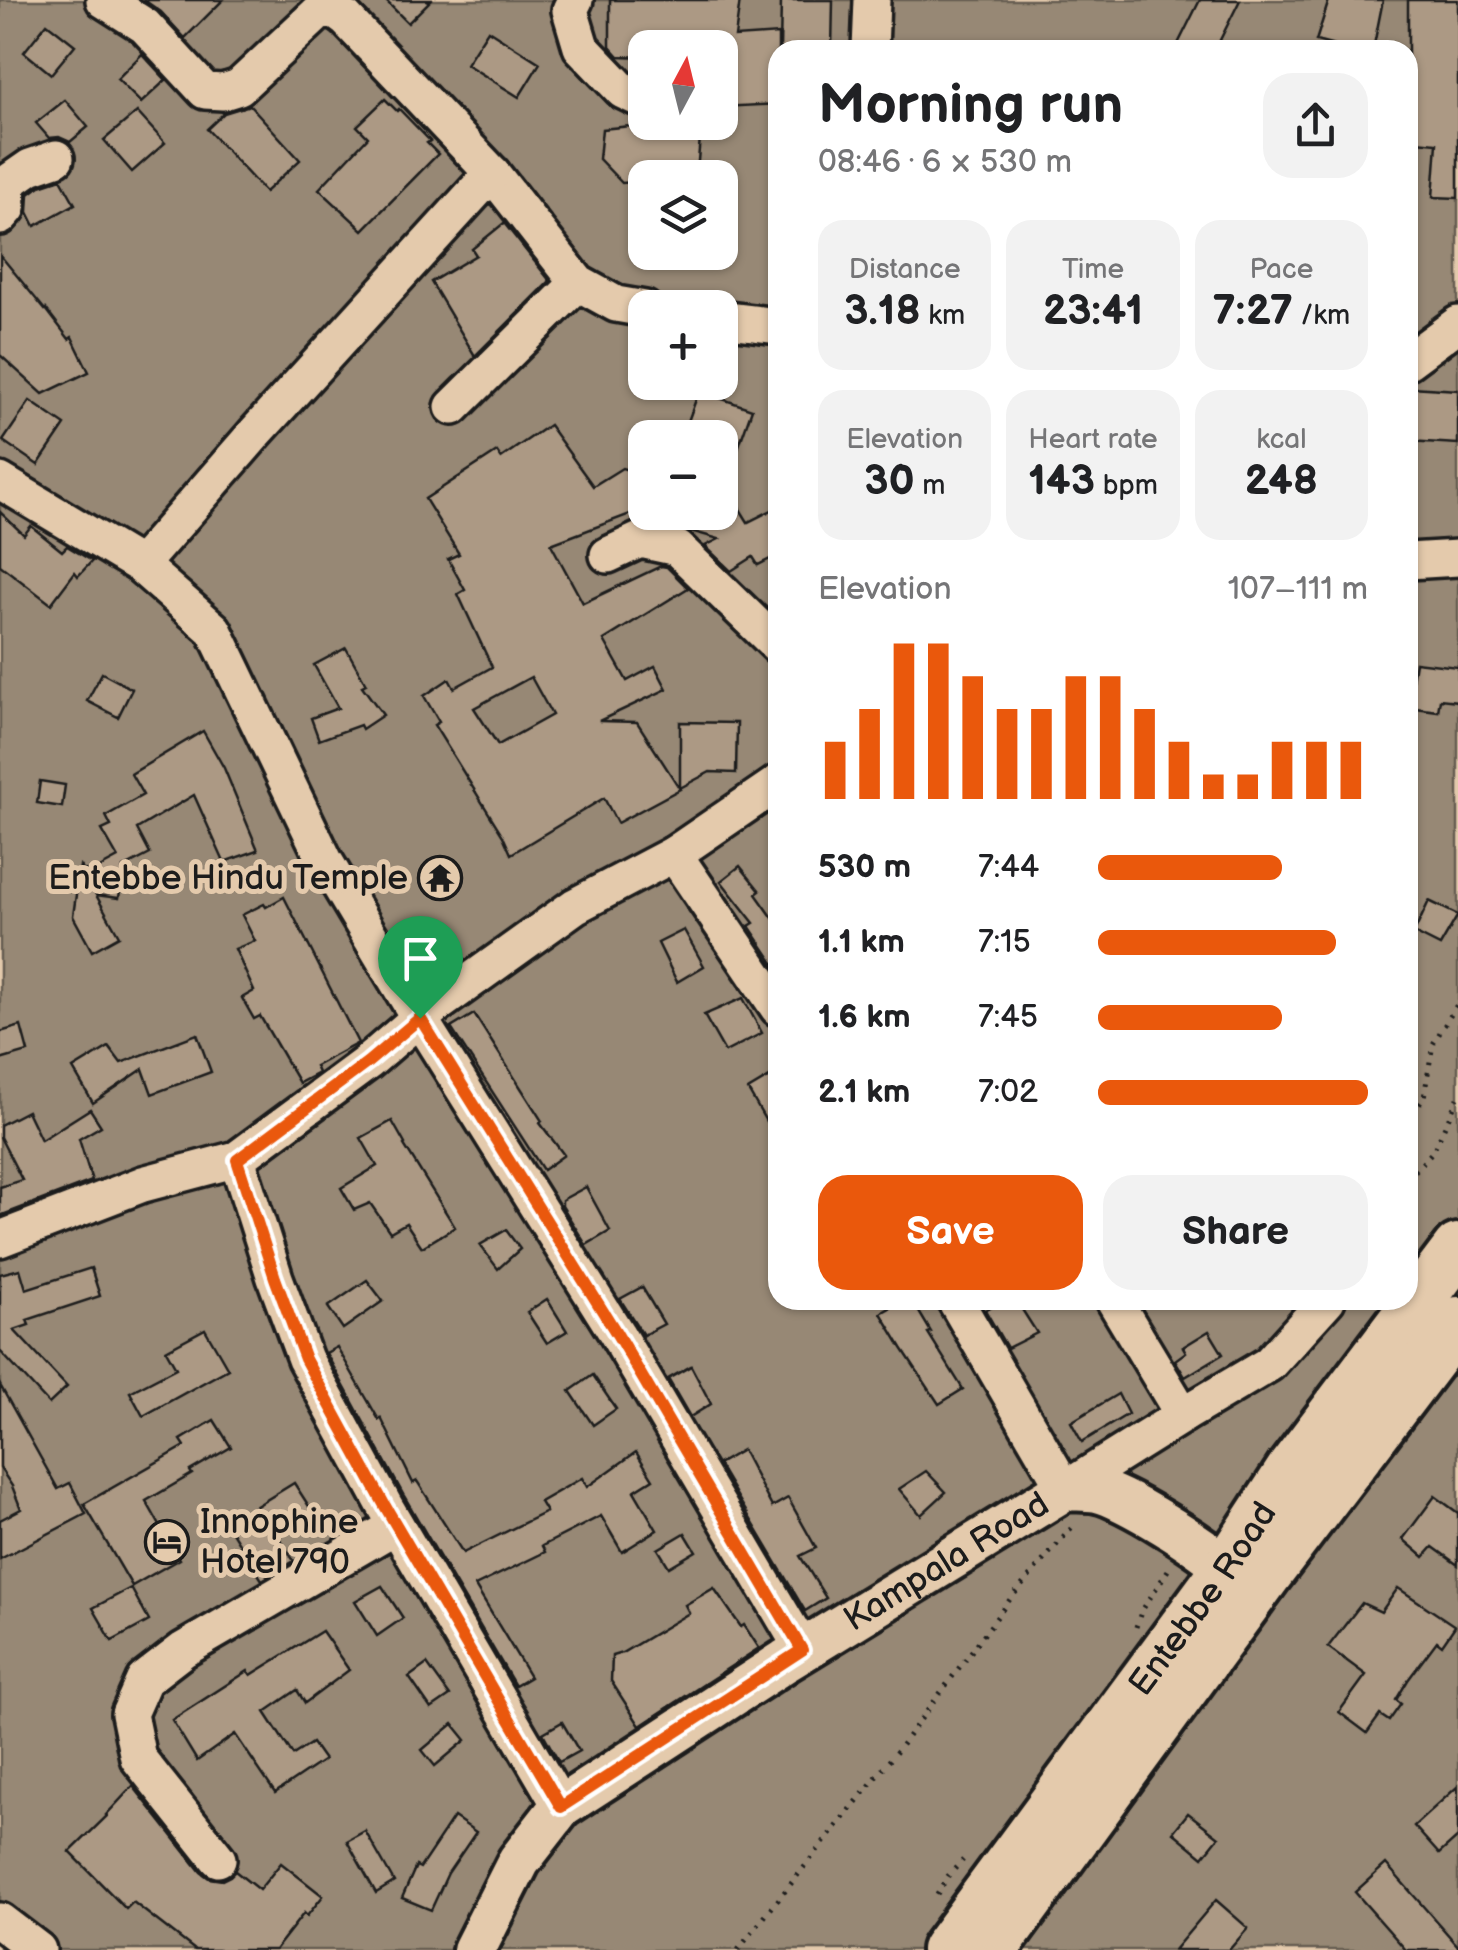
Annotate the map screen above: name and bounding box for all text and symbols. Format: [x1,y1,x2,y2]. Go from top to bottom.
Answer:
north arrow [628,30,738,140]
map controls [628,30,738,530]
text: Morning run [818,72,1123,139]
button: share [1263,73,1368,178]
text: 08:46 · 6 × 530 m [818,143,1072,182]
button: layers [628,160,738,270]
text: Distance [849,253,961,286]
text: Time [1062,253,1124,286]
text: Pace [1249,253,1313,286]
text: 3.18 [844,286,921,337]
text: 23:41 [1043,286,1143,337]
text: 7:27 [1213,286,1293,337]
button: + [628,290,738,400]
text: km [921,299,965,332]
text: /km [1293,299,1350,332]
button: − [628,420,738,530]
text: Elevation [846,423,963,456]
text: Heart rate [1028,423,1158,456]
text: kcal [1256,423,1306,456]
text: 30 [864,456,915,507]
text: 143 [1028,456,1095,507]
text: 248 [1245,456,1318,507]
text: m [915,469,945,502]
text: bpm [1095,469,1158,502]
text: Elevation [818,570,951,609]
text: 107–111 m [1228,570,1368,609]
text: 530 m [818,848,911,887]
text: 7:44 [978,848,1039,887]
temple icon: Entebbe Hindu Temple [417,855,463,901]
place label: Entebbe Hindu Temple [48,857,408,900]
pin [378,916,463,1019]
text: 1.1 km [818,923,905,962]
text: 7:15 [978,923,1031,962]
icon: arrive [393,931,448,986]
text: 1.6 km [818,998,911,1037]
text: 7:45 [978,998,1038,1037]
text: 2.1 km [818,1073,910,1112]
text: 7:02 [978,1073,1038,1112]
button: Save [818,1175,1083,1290]
button: Share [1103,1175,1368,1290]
street label: Kampala Road [836,1483,1057,1641]
street label: Entebbe Road [1119,1494,1286,1704]
place label: Innophine Hotel 790 [200,1501,359,1584]
hotel icon: Innophine Hotel 790 [144,1519,190,1565]

